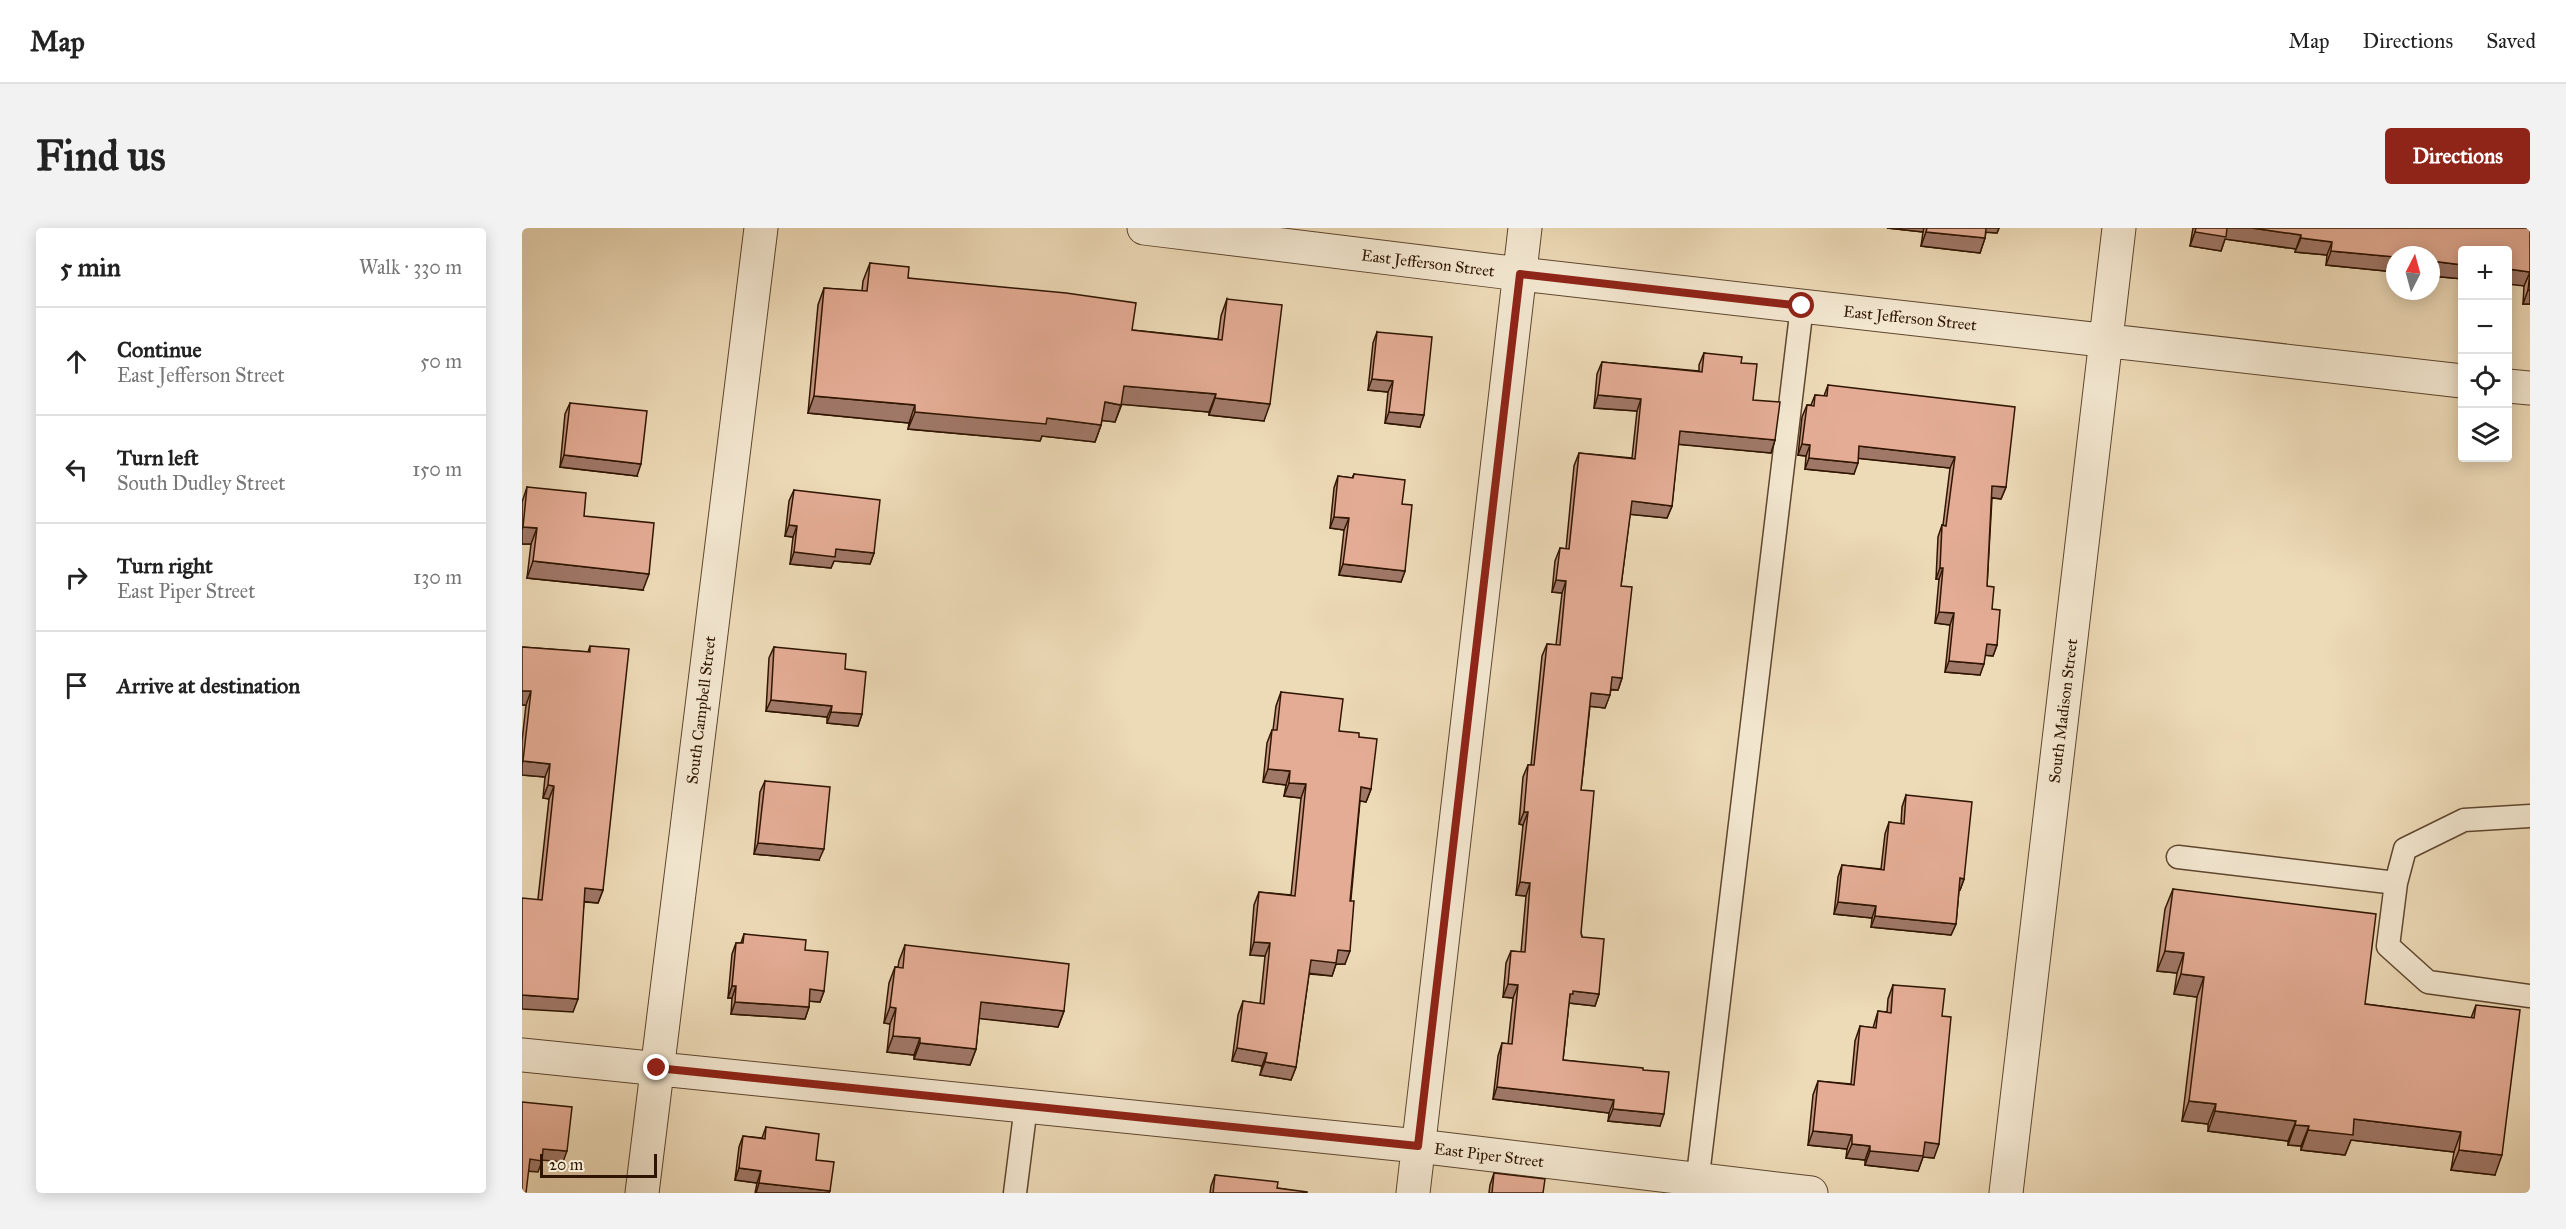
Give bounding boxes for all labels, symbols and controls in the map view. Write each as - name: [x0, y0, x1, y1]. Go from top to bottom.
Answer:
- text: Map: [30, 24, 85, 59]
- text: Map: [2289, 28, 2330, 54]
- text: Directions: [2363, 28, 2453, 54]
- text: Saved: [2486, 28, 2536, 54]
- button: Directions: [2385, 128, 2530, 184]
- text: Find us: [36, 130, 166, 182]
- street label: East Jefferson Street: [1360, 245, 1496, 282]
- north arrow: [2386, 246, 2440, 300]
- map controls: [2458, 246, 2512, 462]
- button: +: [2458, 246, 2512, 300]
- text: 5 min: [60, 251, 121, 283]
- text: Walk · 330 m: [359, 255, 462, 279]
- route start: [1788, 292, 1814, 318]
- button: −: [2458, 300, 2512, 354]
- street label: East Jefferson Street: [1842, 302, 1978, 335]
- text: Continue: [117, 336, 202, 363]
- icon: ahead: [60, 345, 93, 378]
- text: 50 m: [420, 349, 462, 373]
- button: locate: [2458, 354, 2512, 408]
- text: East Jefferson Street: [117, 363, 285, 387]
- button: layers: [2458, 408, 2512, 462]
- text: Turn left: [117, 444, 199, 471]
- icon: left: [60, 453, 93, 486]
- text: 150 m: [412, 457, 462, 481]
- text: South Dudley Street: [117, 471, 285, 495]
- text: Turn right: [117, 552, 213, 579]
- icon: right: [60, 561, 93, 594]
- text: 130 m: [413, 565, 462, 589]
- text: East Piper Street: [117, 579, 255, 603]
- street label: South Campbell Street: [682, 634, 720, 785]
- street label: South Madison Street: [2045, 637, 2081, 784]
- icon: arrive: [60, 669, 93, 702]
- text: Arrive at destination: [117, 672, 300, 699]
- route end: [643, 1054, 669, 1080]
- street label: East Piper Street: [1433, 1139, 1545, 1171]
- scale bar: [540, 1151, 657, 1178]
- text: 20 m: [549, 1155, 583, 1174]

